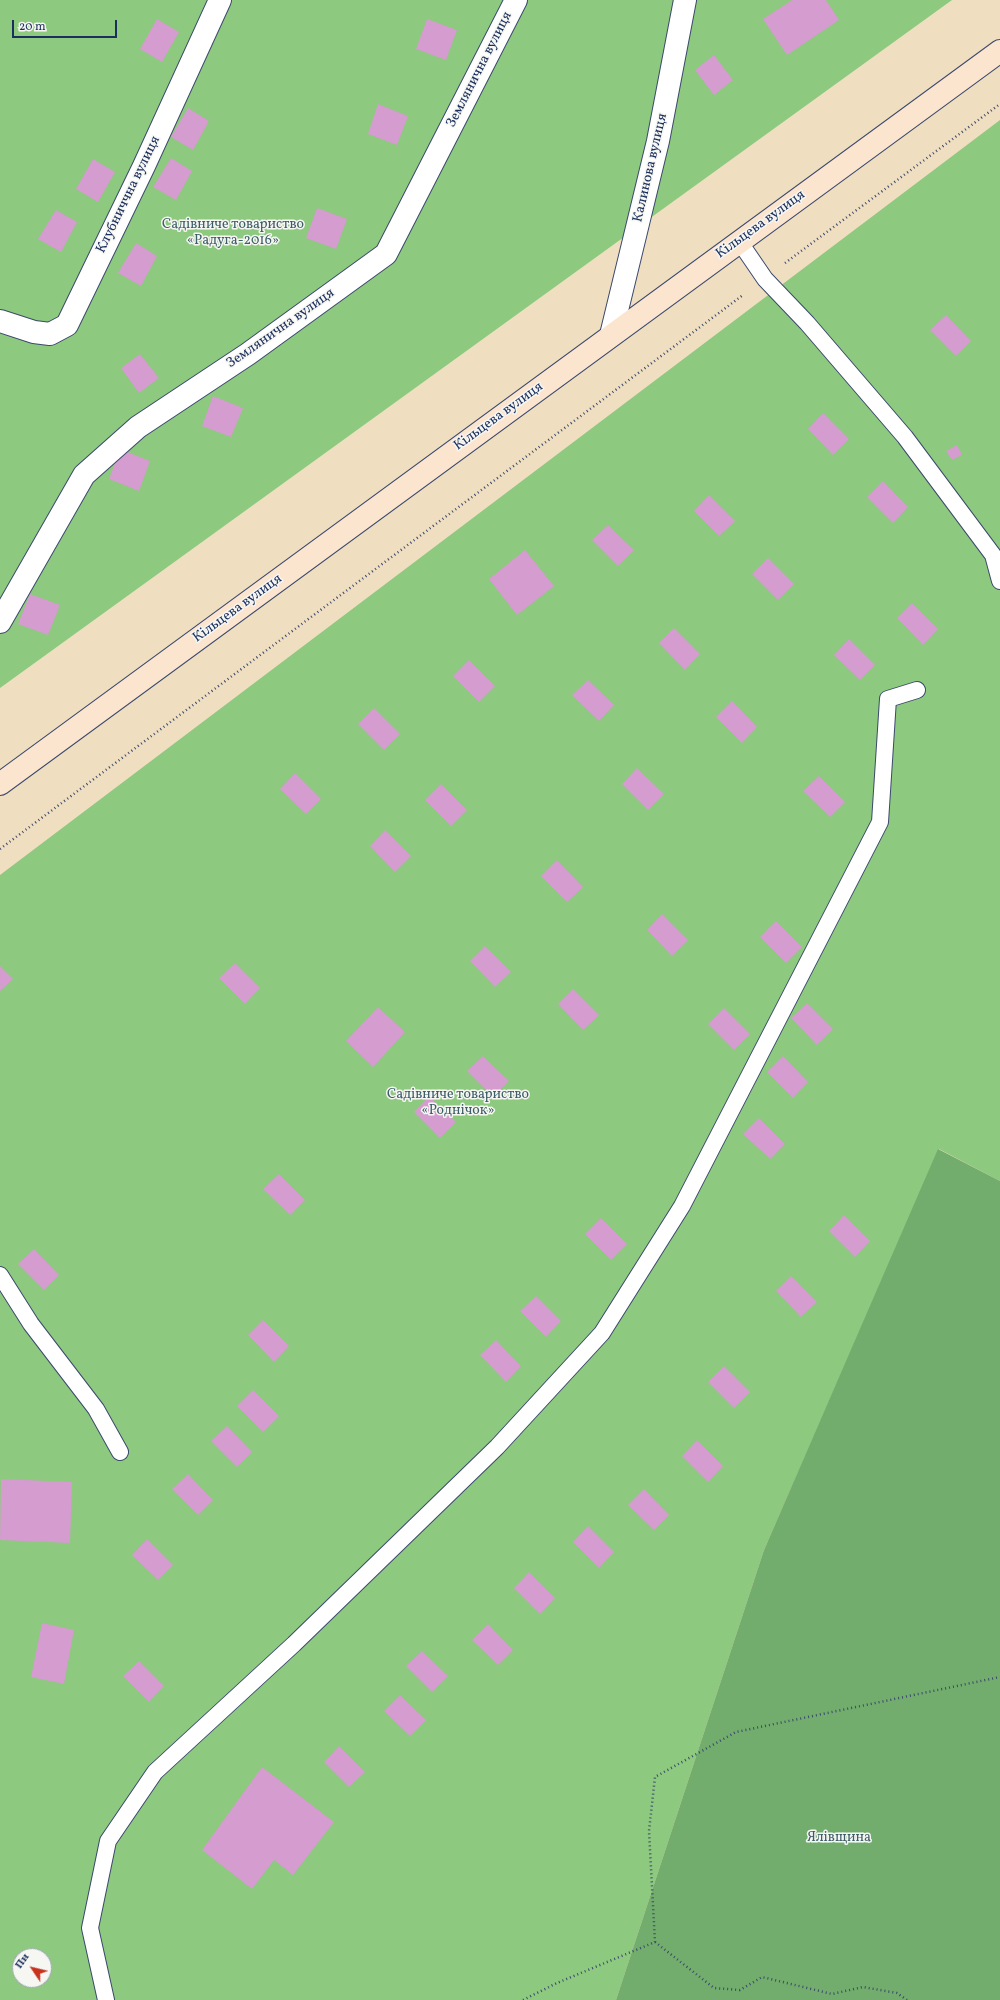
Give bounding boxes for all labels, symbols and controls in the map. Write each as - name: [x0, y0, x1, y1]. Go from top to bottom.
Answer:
- street label: Землянична вулиця: [443, 9, 517, 131]
- scale bar: [14, 12, 119, 38]
- text: 20 m: [19, 19, 46, 35]
- street label: Калинова вулиця: [630, 112, 672, 224]
- street label: Клубниччна вулиця: [93, 134, 165, 256]
- street label: Кільцева вулиця: [713, 187, 809, 263]
- park label: Садівниче товариство «Радуга-2016»: [162, 217, 304, 250]
- street label: Землянична вулиця: [224, 285, 338, 373]
- street label: Кільцева вулиця: [451, 379, 547, 455]
- street label: Кільцева вулиця: [190, 571, 286, 647]
- park label: Садівниче товариство «Роднічок»: [387, 1087, 529, 1120]
- park label: Ялівщина: [807, 1830, 871, 1846]
- north arrow: [12, 1948, 52, 1988]
- text: Пн: [12, 1951, 33, 1972]

